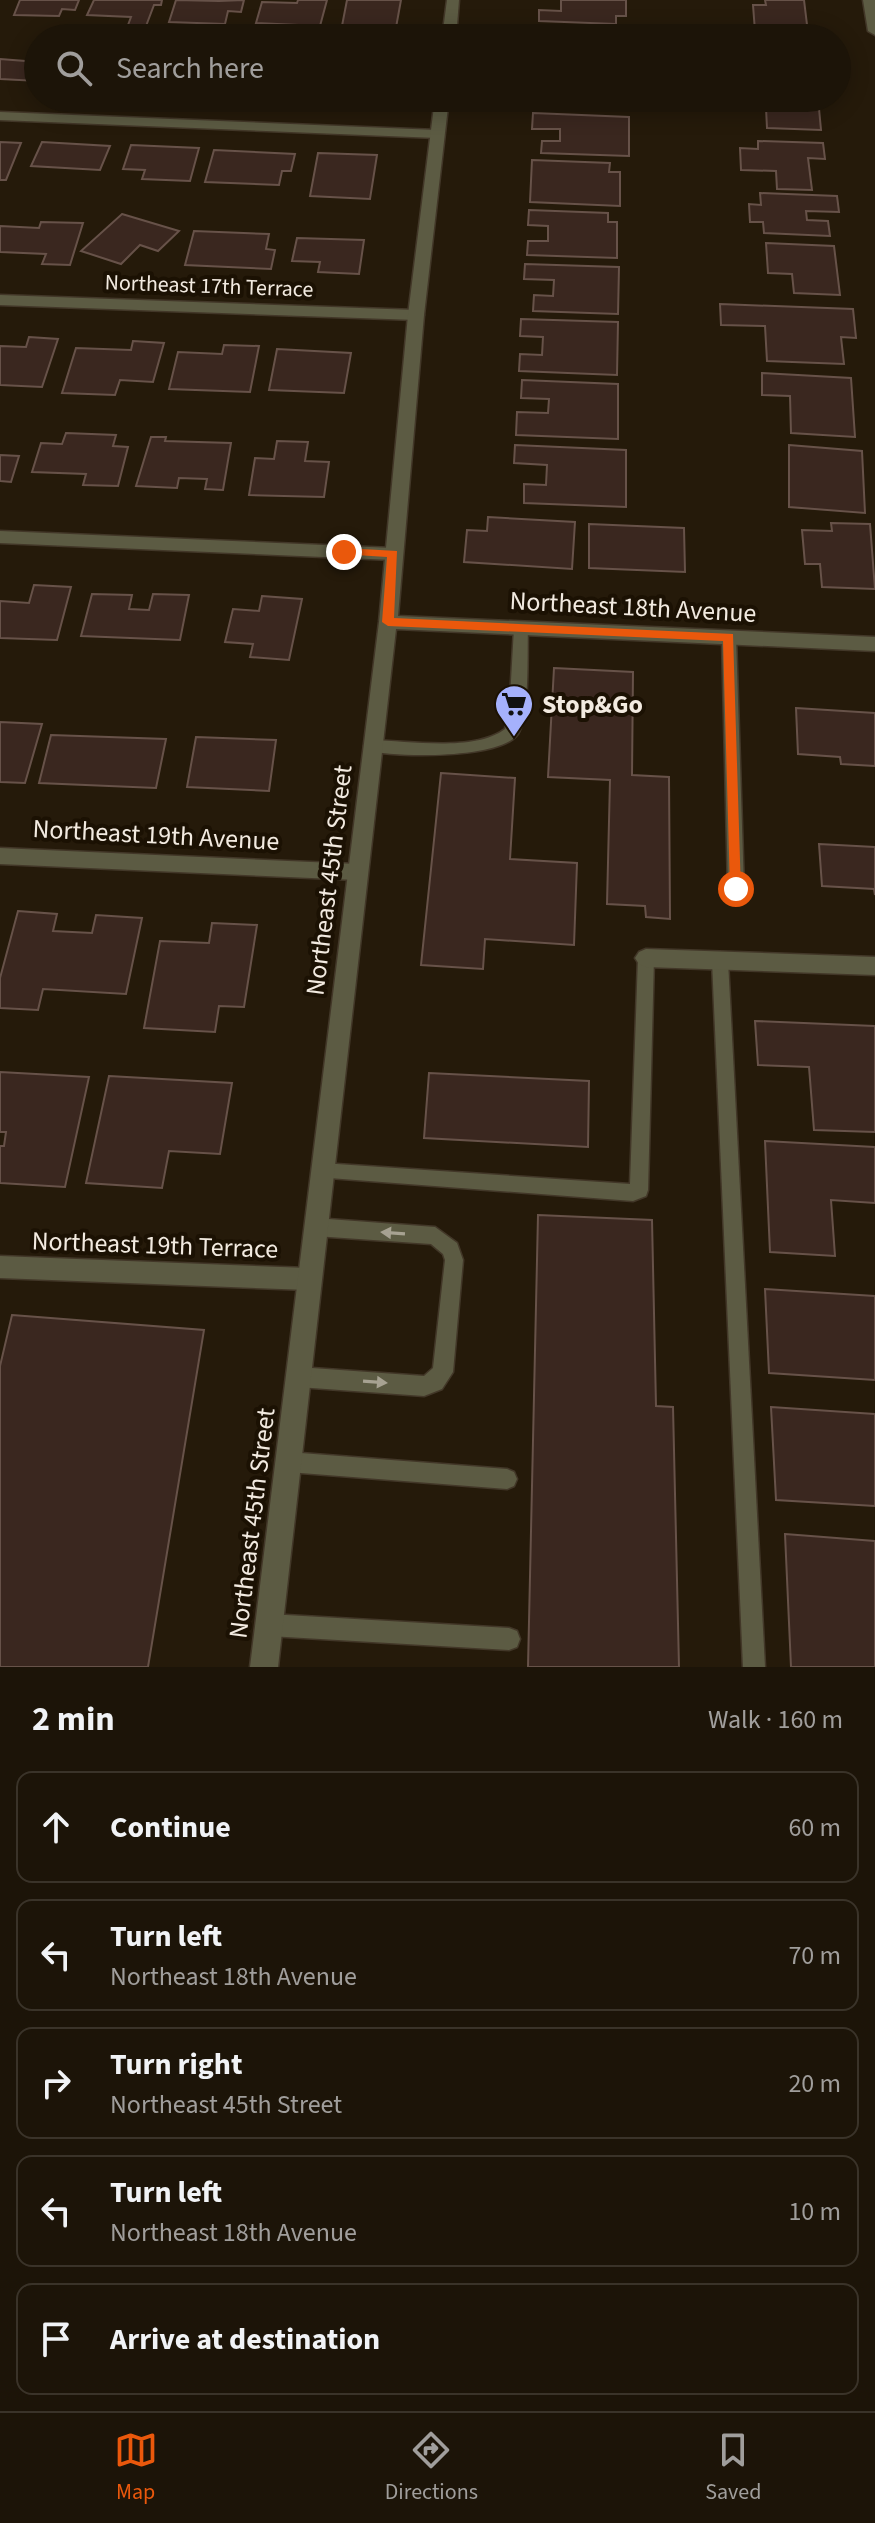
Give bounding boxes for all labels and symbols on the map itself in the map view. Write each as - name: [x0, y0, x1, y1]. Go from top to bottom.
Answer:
- street label: Northeast 17th Terrace: [104, 266, 314, 306]
- route end: [326, 534, 362, 570]
- street label: Northeast 18th Avenue: [509, 582, 757, 632]
- supermarket icon: Stop&Go: [493, 683, 535, 738]
- place label: Stop&Go: [542, 686, 643, 723]
- street label: Northeast 45th Street: [297, 762, 362, 997]
- street label: Northeast 19th Avenue: [32, 810, 280, 860]
- route start: [718, 871, 754, 907]
- street label: Northeast 19th Terrace: [31, 1222, 279, 1268]
- one-way arrow: [380, 1226, 405, 1239]
- one-way arrow: [363, 1376, 388, 1389]
- street label: Northeast 45th Street: [220, 1405, 285, 1640]

